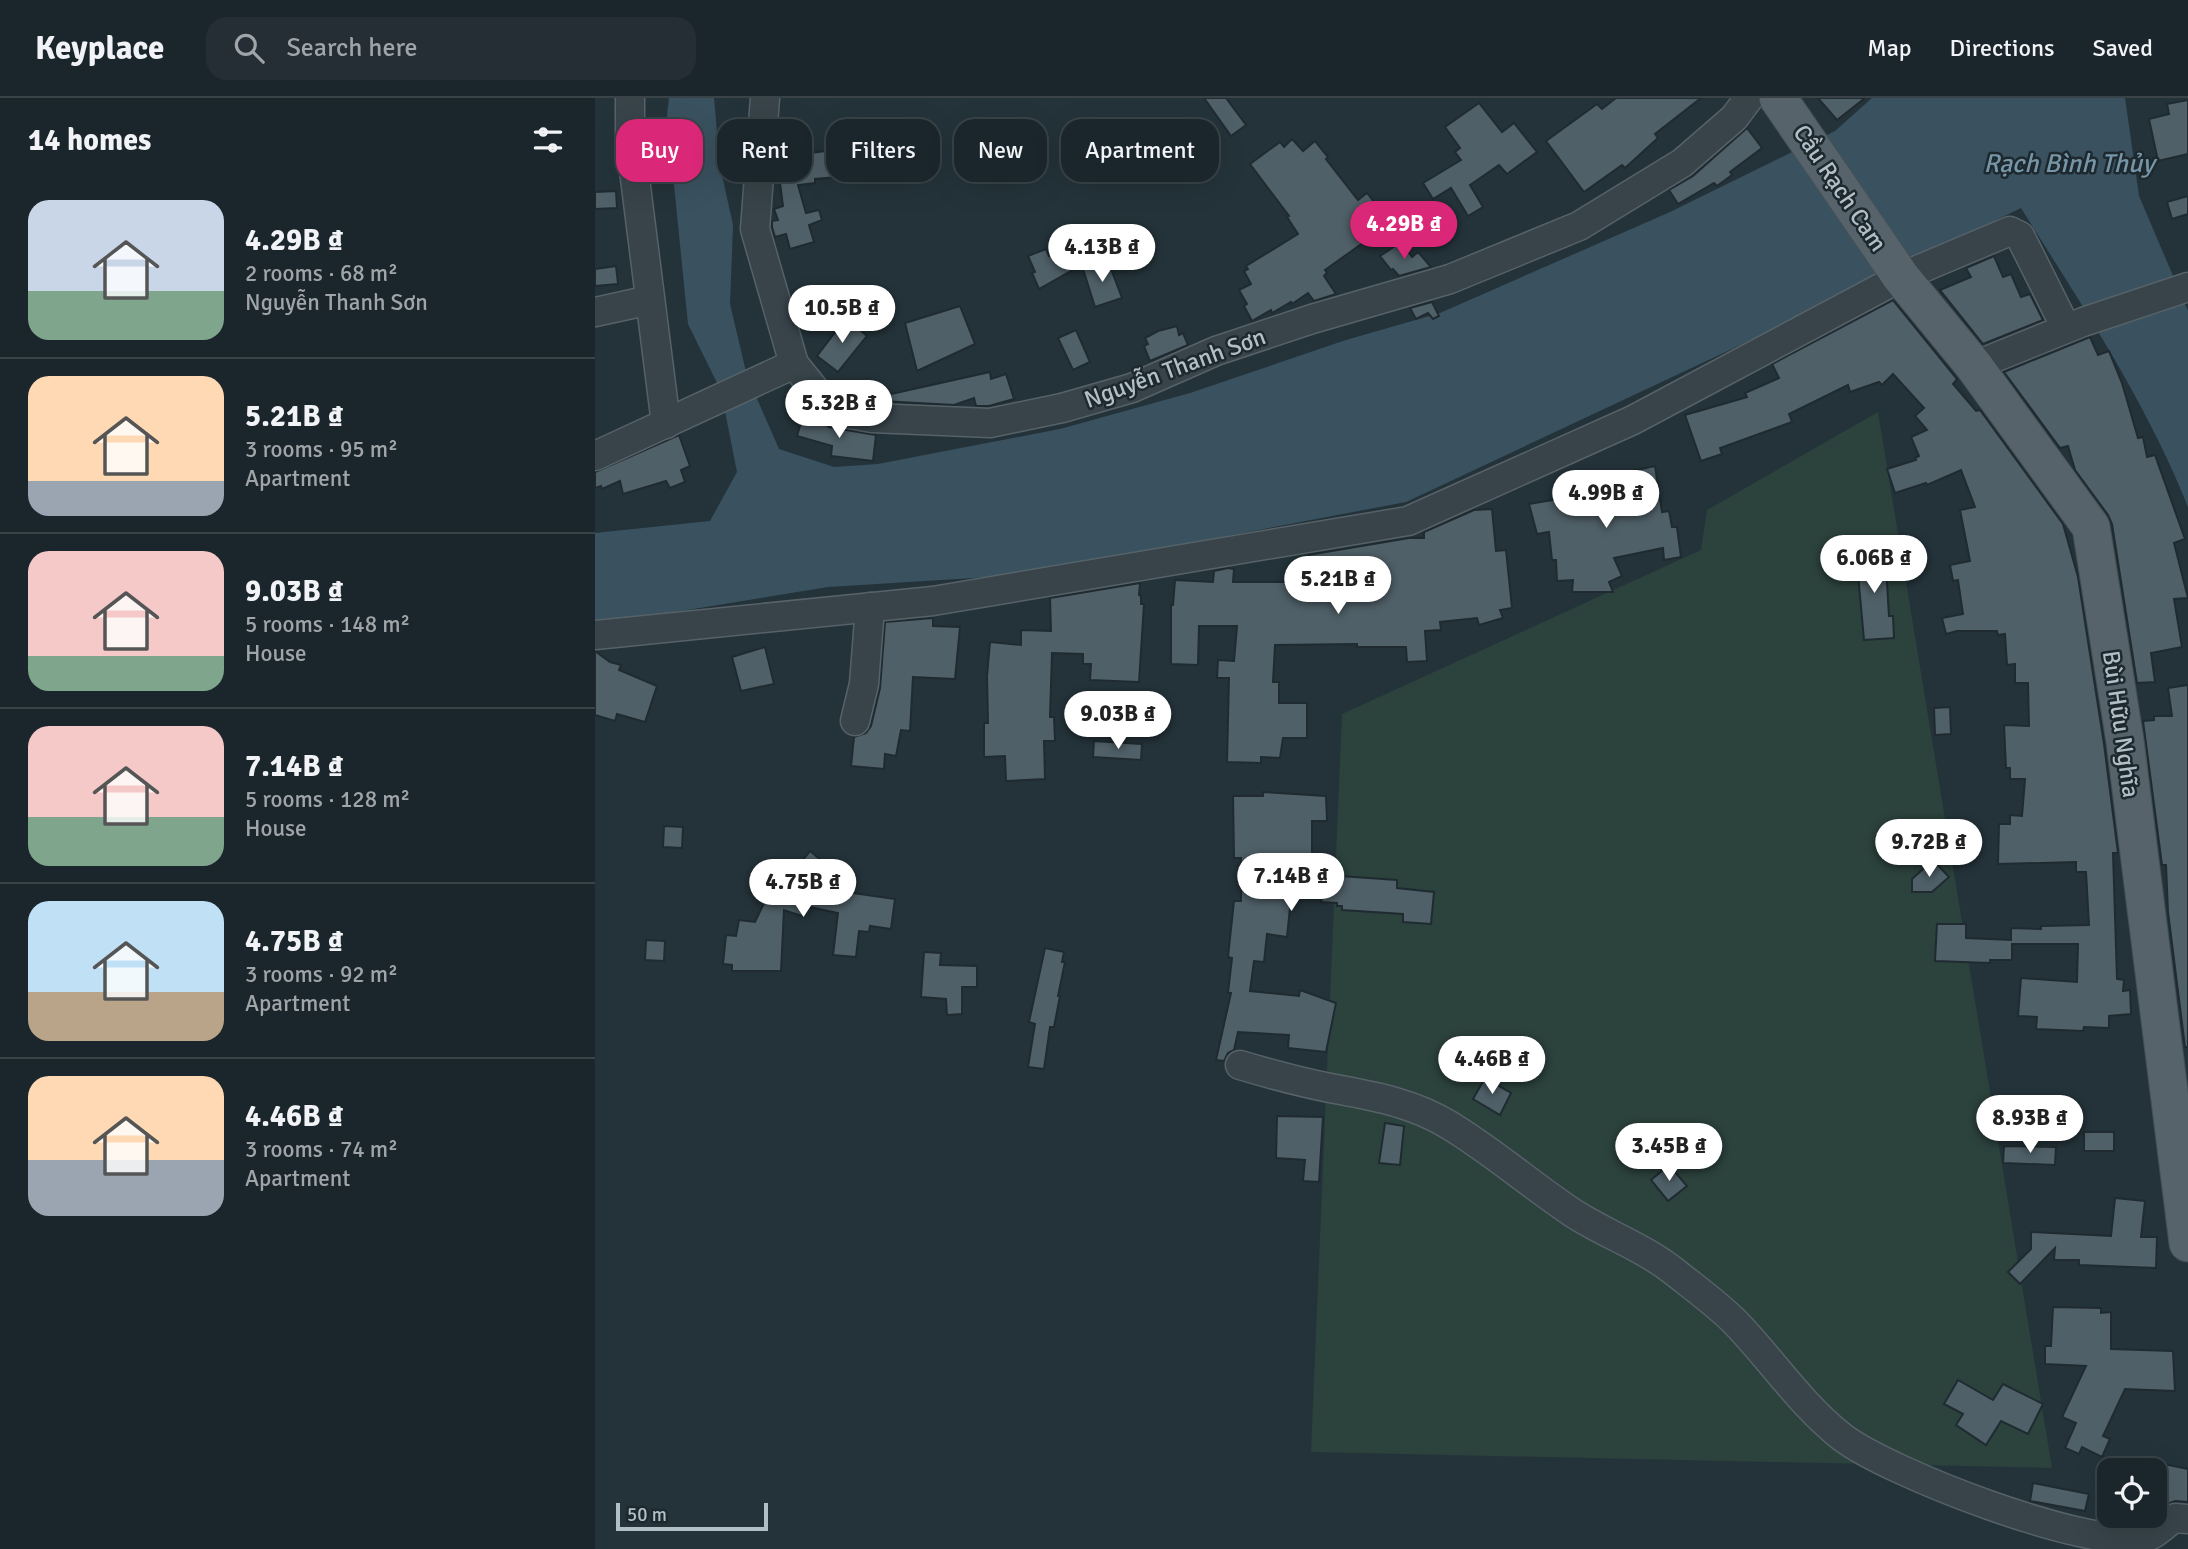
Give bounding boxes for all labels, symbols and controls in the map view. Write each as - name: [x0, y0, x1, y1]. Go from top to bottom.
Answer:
- search box: [206, 17, 696, 80]
- text: Keyplace: [35, 28, 164, 69]
- icon: search: [230, 29, 268, 67]
- text: Search here: [286, 32, 418, 64]
- text: Map: [1867, 33, 1912, 63]
- text: Directions: [1950, 33, 2055, 63]
- text: Saved: [2093, 33, 2153, 63]
- chip: Buy: [616, 119, 703, 182]
- chip: Rent: [717, 119, 812, 182]
- chip: Filters: [826, 119, 940, 182]
- chip: New: [954, 119, 1047, 182]
- chip: Apartment: [1061, 119, 1219, 182]
- street label: Cầu Rạch Cam: [1787, 119, 1893, 257]
- icon: filters: [529, 121, 567, 159]
- text: 14 homes: [28, 122, 151, 159]
- water label: Rạch Bình Thủy: [1984, 148, 2157, 180]
- pin: 4.29B ₫: [1339, 202, 1469, 261]
- text: 4.29B ₫: [1366, 209, 1442, 238]
- text: 4.29B ₫: [245, 222, 343, 259]
- pin: 4.13B ₫: [1037, 225, 1167, 284]
- icon: home: [84, 228, 168, 312]
- text: 4.13B ₫: [1064, 232, 1140, 261]
- text: 2 rooms · 68 m²: [245, 259, 398, 288]
- pin: 10.5B ₫: [777, 286, 907, 345]
- text: Nguyễn Thanh Sơn: [245, 288, 428, 317]
- text: 10.5B ₫: [804, 293, 880, 322]
- street label: Nguyễn Thanh Sơn: [1080, 321, 1270, 415]
- pin: 5.32B ₫: [774, 380, 904, 440]
- text: 5.32B ₫: [801, 388, 877, 417]
- text: 5.21B ₫: [245, 398, 343, 435]
- icon: home: [84, 404, 168, 488]
- text: 3 rooms · 95 m²: [245, 435, 398, 464]
- text: Apartment: [245, 464, 350, 493]
- pin: 4.99B ₫: [1541, 470, 1671, 530]
- text: 4.99B ₫: [1568, 478, 1644, 507]
- pin: 6.06B ₫: [1809, 536, 1939, 595]
- text: 6.06B ₫: [1836, 543, 1912, 572]
- pin: 5.21B ₫: [1273, 556, 1403, 616]
- text: 5.21B ₫: [1300, 564, 1376, 593]
- text: 9.03B ₫: [245, 573, 343, 610]
- icon: home: [84, 579, 168, 663]
- text: 5 rooms · 148 m²: [245, 610, 410, 639]
- text: House: [245, 639, 307, 668]
- street label: Bùi Hữu Nghĩa: [2096, 649, 2146, 799]
- pin: 9.03B ₫: [1053, 692, 1183, 751]
- text: 9.03B ₫: [1080, 699, 1156, 728]
- text: 7.14B ₫: [245, 748, 343, 785]
- icon: home: [84, 754, 168, 838]
- text: 5 rooms · 128 m²: [245, 785, 410, 814]
- text: House: [245, 814, 307, 843]
- pin: 9.72B ₫: [1864, 820, 1994, 879]
- text: 9.72B ₫: [1891, 827, 1967, 856]
- pin: 7.14B ₫: [1226, 854, 1356, 913]
- pin: 4.75B ₫: [738, 860, 868, 919]
- text: 7.14B ₫: [1253, 861, 1329, 890]
- text: 4.75B ₫: [765, 867, 841, 896]
- text: 4.75B ₫: [245, 923, 343, 960]
- icon: home: [84, 929, 168, 1013]
- text: 3 rooms · 92 m²: [245, 960, 398, 989]
- text: Apartment: [245, 989, 350, 1018]
- pin: 4.46B ₫: [1427, 1037, 1557, 1096]
- text: 4.46B ₫: [1454, 1044, 1530, 1073]
- pin: 8.93B ₫: [1965, 1096, 2095, 1155]
- text: 4.46B ₫: [245, 1098, 343, 1135]
- text: 8.93B ₫: [1992, 1103, 2068, 1132]
- icon: home: [84, 1104, 168, 1188]
- pin: 3.45B ₫: [1604, 1124, 1734, 1183]
- text: 3.45B ₫: [1631, 1131, 1707, 1160]
- text: 3 rooms · 74 m²: [245, 1135, 398, 1164]
- text: Apartment: [245, 1164, 350, 1193]
- map controls: [2097, 1458, 2167, 1528]
- button: locate: [2097, 1458, 2167, 1528]
- scale bar: [616, 1500, 768, 1532]
- text: 50 m: [627, 1503, 667, 1527]

